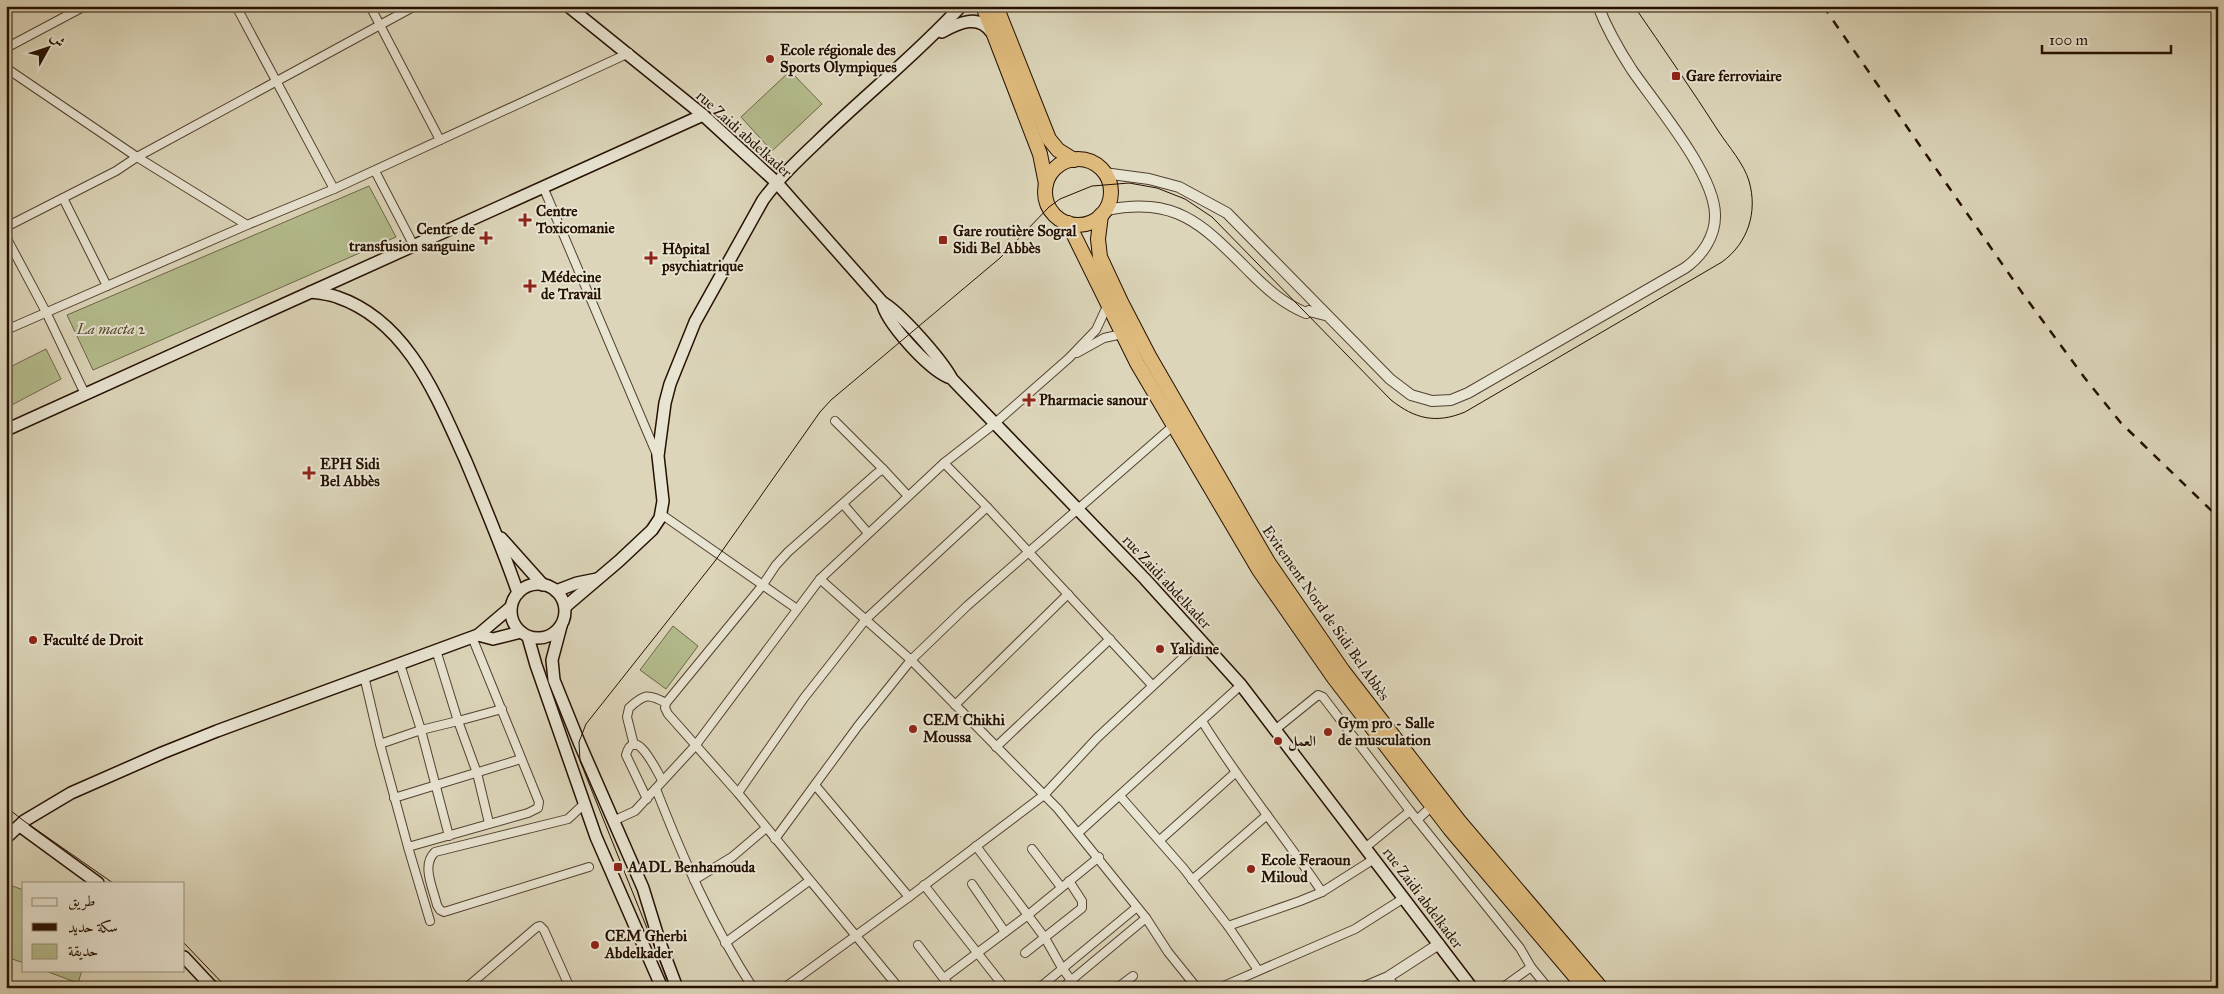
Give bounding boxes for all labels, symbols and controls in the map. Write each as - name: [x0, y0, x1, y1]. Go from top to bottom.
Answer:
- north arrow: [22, 22, 72, 72]
- scale bar: [2042, 22, 2170, 54]
- text: ش: [47, 29, 69, 51]
- text: 100 m: [2049, 31, 2089, 49]
- place label: Ecole régionale des Sports Olympiques: [780, 41, 897, 77]
- marker: Ecole régionale des Sports Olympiques: [764, 53, 776, 65]
- place label: Gare ferroviaire: [1686, 67, 1783, 85]
- marker: Gare ferroviaire: [1670, 70, 1682, 82]
- street label: rue Zaidi abdelkader: [693, 86, 796, 182]
- place label: Centre Toxicomanie: [535, 202, 615, 237]
- marker: Centre Toxicomanie: [518, 213, 532, 227]
- place label: Centre de transfusion sanguine: [348, 220, 476, 256]
- place label: Gare routière Sogral Sidi Bel Abbès: [953, 222, 1077, 257]
- marker: Centre de transfusion sanguine: [479, 231, 493, 245]
- marker: Gare routière Sogral Sidi Bel Abbès: [937, 234, 949, 246]
- place label: Hôpital psychiatrique: [661, 240, 744, 276]
- marker: Hôpital psychiatrique: [644, 251, 658, 265]
- place label: Médecine de Travail: [541, 268, 602, 303]
- marker: Médecine de Travail: [523, 279, 537, 293]
- park label: La macta 2: [76, 320, 146, 338]
- place label: Pharmacie sanour: [1039, 391, 1148, 409]
- marker: Pharmacie sanour: [1023, 394, 1035, 406]
- place label: EPH Sidi Bel Abbès: [320, 455, 381, 490]
- marker: EPH Sidi Bel Abbès: [302, 466, 316, 480]
- street label: Evitement Nord de Sidi Bel Abbès: [1259, 522, 1393, 704]
- street label: rue Zaidi abdelkader: [1119, 531, 1215, 633]
- place label: Faculté de Droit: [43, 631, 144, 649]
- marker: Faculté de Droit: [27, 634, 39, 646]
- place label: Yalidine: [1169, 640, 1220, 658]
- marker: Yalidine: [1154, 643, 1166, 655]
- place label: CEM Chikhi Moussa: [923, 711, 1006, 746]
- place label: Gym pro - Salle de musculation: [1338, 714, 1435, 749]
- marker: CEM Chikhi Moussa: [907, 723, 919, 735]
- marker: Gym pro - Salle de musculation: [1322, 726, 1334, 738]
- place label: العمل: [1288, 732, 1316, 752]
- marker: العمل: [1272, 735, 1284, 747]
- street label: rue Zaidi abdelkader: [1379, 844, 1467, 952]
- place label: Ecole Feraoun Miloud: [1261, 851, 1352, 886]
- place label: AADL Benhamouda: [627, 858, 756, 876]
- marker: AADL Benhamouda: [612, 861, 624, 873]
- marker: Ecole Feraoun Miloud: [1245, 863, 1257, 875]
- legend: [22, 882, 185, 972]
- text: طريق: [68, 892, 95, 911]
- text: سكة حديد: [68, 918, 118, 936]
- place label: CEM Gherbi Abdelkader: [604, 927, 688, 962]
- marker: CEM Gherbi Abdelkader: [589, 939, 601, 951]
- text: حديقة: [68, 942, 98, 960]

